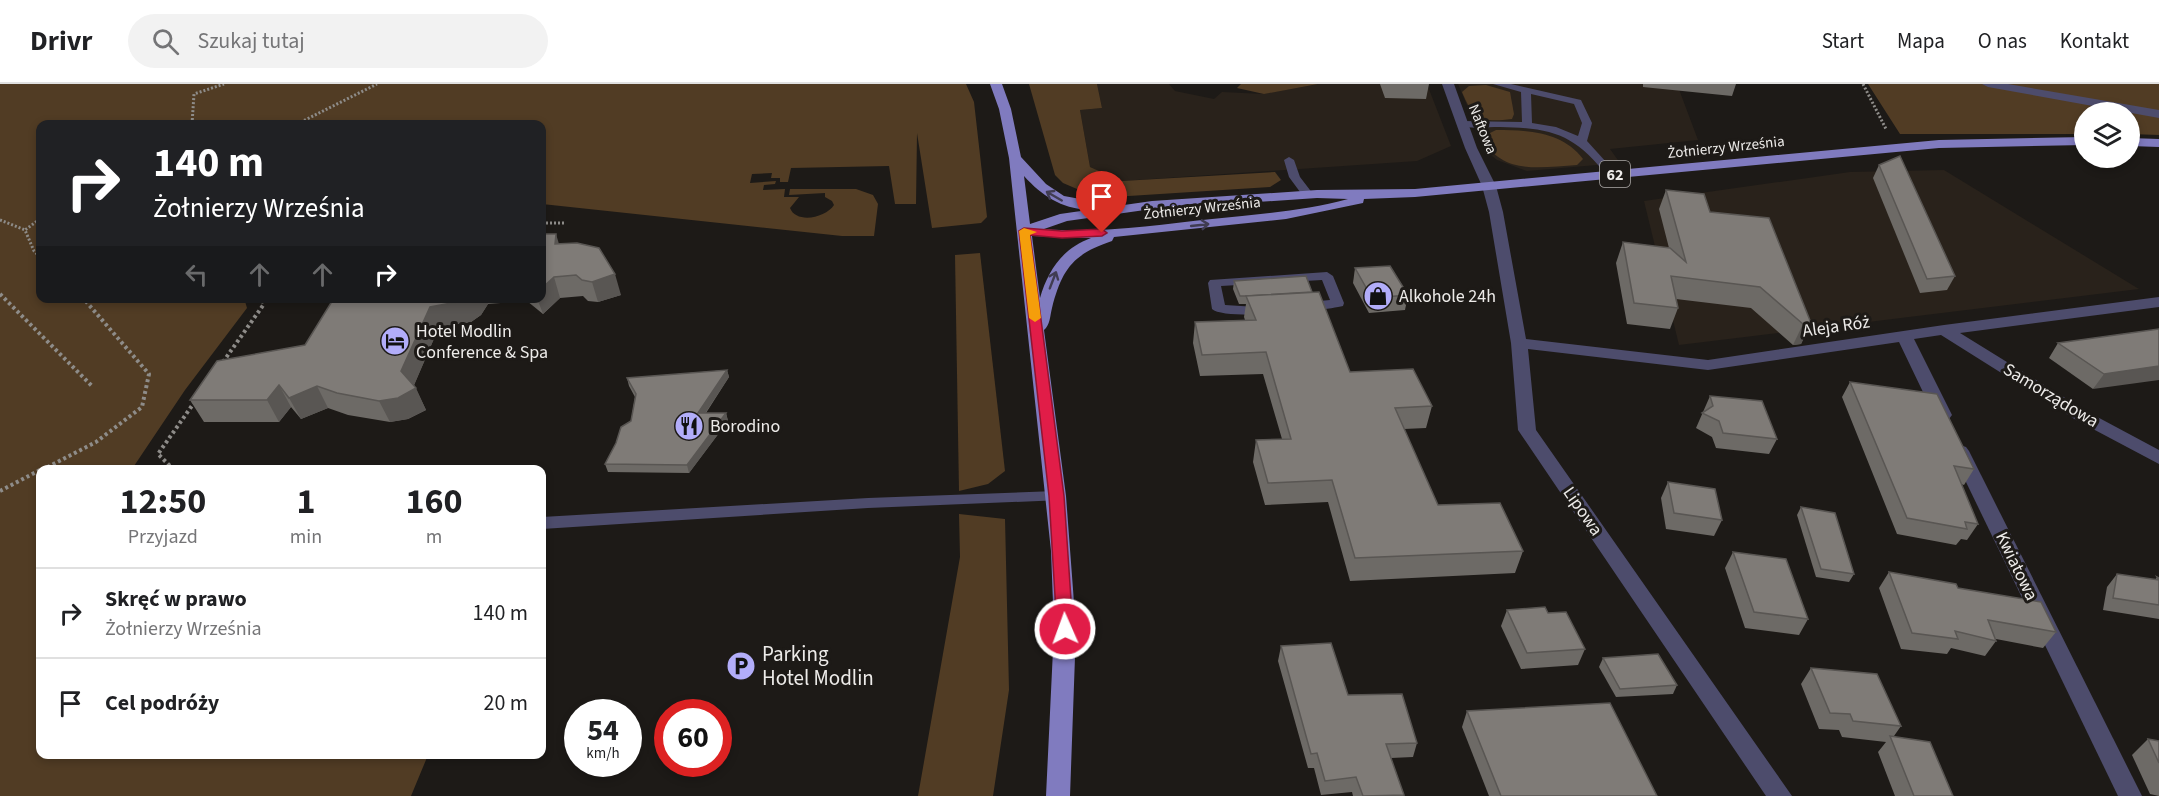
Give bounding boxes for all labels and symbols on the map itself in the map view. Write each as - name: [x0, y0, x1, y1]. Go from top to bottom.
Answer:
- street label: Naftowa: [1463, 101, 1502, 157]
- street label: Żołnierzy Września: [1667, 131, 1786, 164]
- road number: 62: [1600, 161, 1630, 187]
- pin: [1076, 171, 1127, 233]
- one-way arrow: [1046, 190, 1063, 202]
- street label: Żołnierzy Września: [1143, 192, 1262, 225]
- one-way arrow: [1190, 219, 1210, 230]
- one-way arrow: [1049, 271, 1060, 290]
- shop icon: Alkohole 24h: [1362, 280, 1394, 312]
- place label: Alkohole 24h: [1399, 284, 1496, 309]
- street label: Aleja Róż: [1801, 309, 1872, 344]
- place label: Hotel Modlin Conference & Spa: [416, 319, 548, 365]
- hotel icon: Hotel Modlin Conference & Spa: [379, 325, 411, 357]
- street label: Samorządowa: [1998, 357, 2103, 434]
- restaurant icon: Borodino: [673, 410, 705, 442]
- place label: Borodino: [710, 414, 780, 439]
- street label: Lipowa: [1557, 482, 1609, 541]
- street label: Kwiatowa: [1989, 528, 2044, 605]
- position arrow: [1033, 597, 1097, 661]
- place label: Parking Hotel Modlin: [762, 639, 874, 693]
- parking icon: Parking Hotel Modlin: [725, 650, 757, 682]
- speed limit sign: 60: [654, 699, 732, 777]

